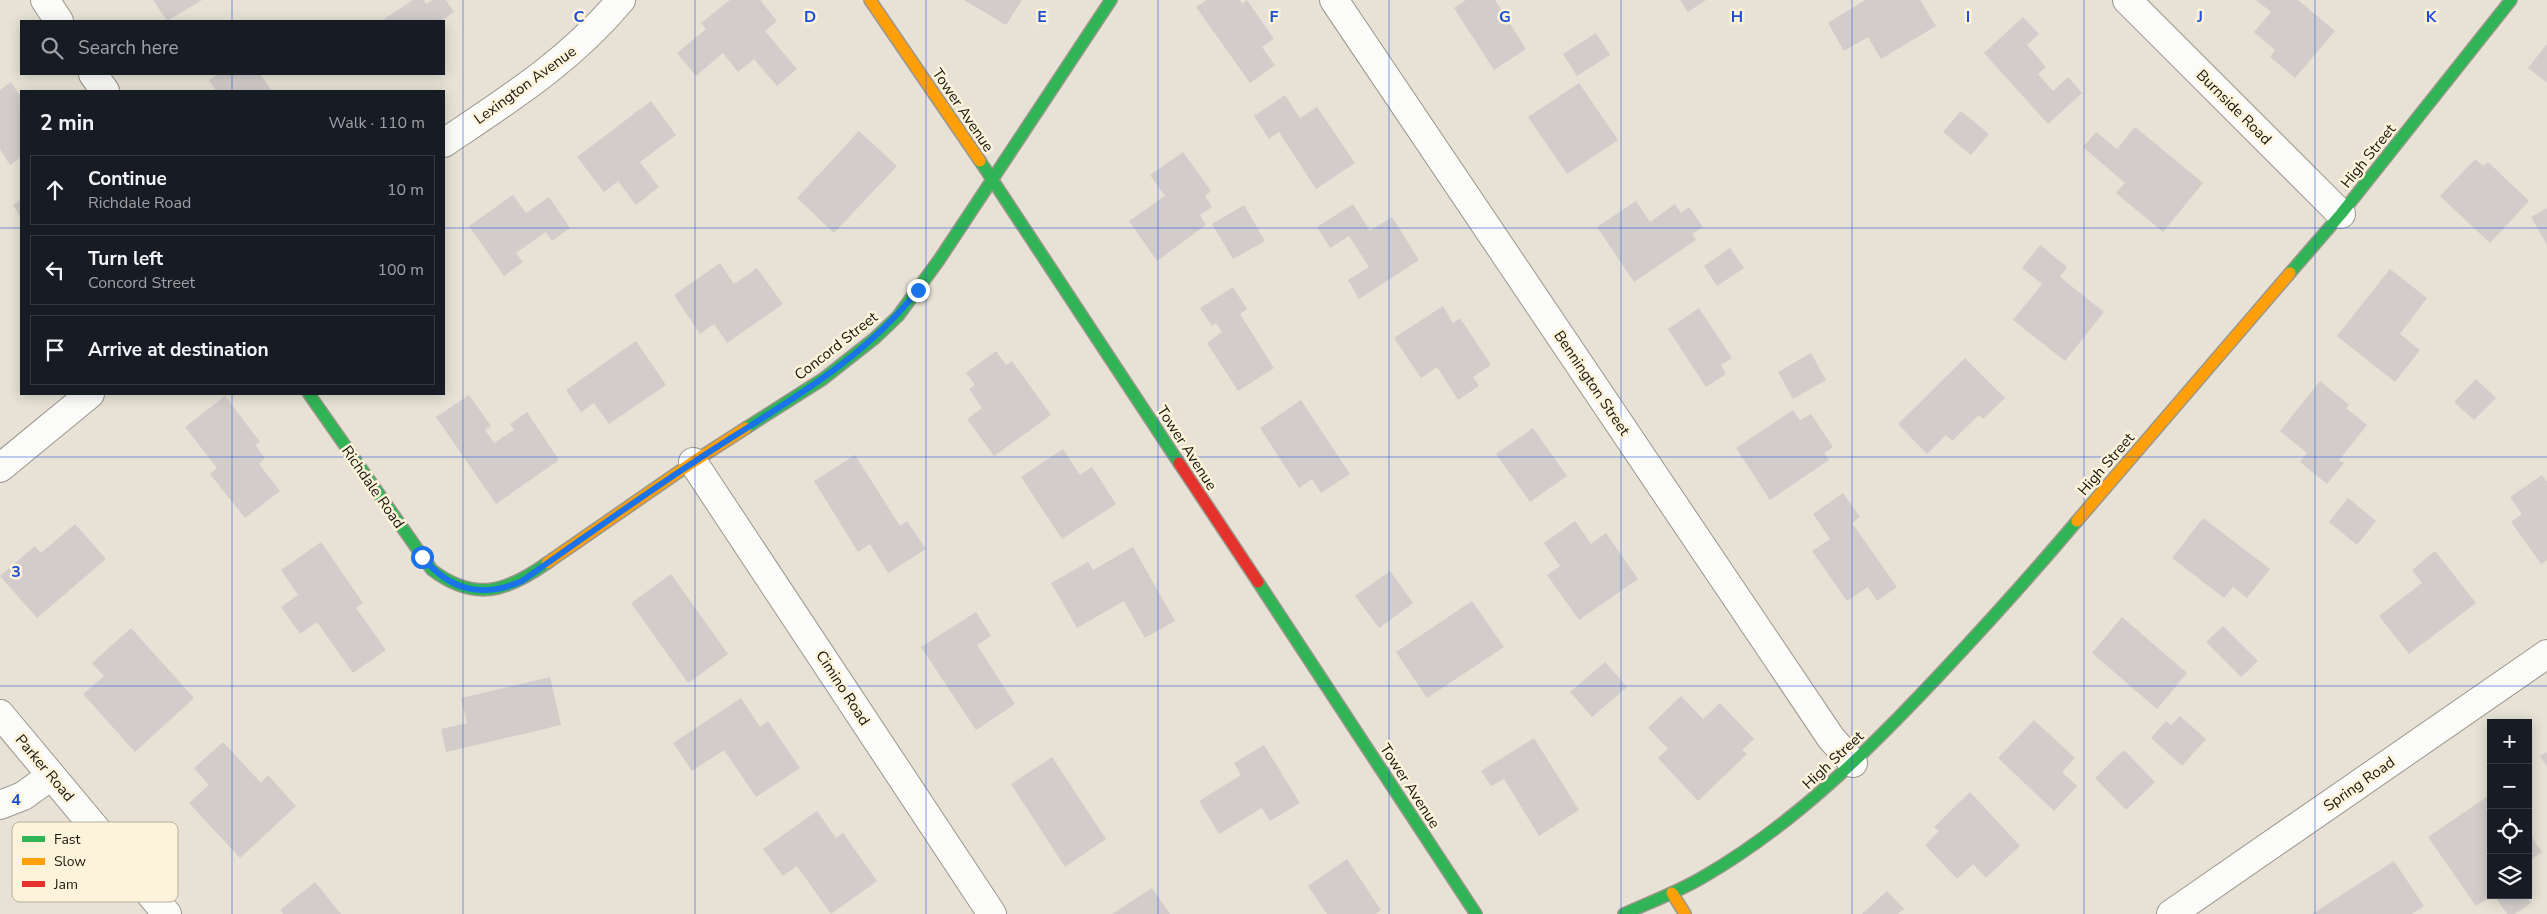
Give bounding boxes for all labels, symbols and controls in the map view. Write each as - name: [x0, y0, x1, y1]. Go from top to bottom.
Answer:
- text: C: [574, 6, 585, 28]
- text: D: [804, 6, 816, 28]
- text: E: [1037, 6, 1047, 28]
- text: F: [1270, 6, 1279, 28]
- text: G: [1499, 6, 1511, 28]
- text: H: [1731, 6, 1743, 28]
- text: I: [1966, 6, 1970, 28]
- text: J: [2196, 6, 2203, 28]
- text: K: [2426, 6, 2438, 28]
- search box: [20, 20, 445, 75]
- icon: search: [38, 34, 66, 62]
- text: Search here: [78, 35, 179, 61]
- street label: Lexington Avenue: [470, 41, 580, 129]
- street label: Tower Avenue: [928, 64, 998, 156]
- street label: Burnside Road: [2192, 65, 2276, 149]
- text: 2 min: [40, 109, 94, 137]
- text: Walk · 110 m: [329, 112, 425, 134]
- street label: High Street: [2336, 119, 2400, 192]
- text: Continue: [88, 166, 167, 192]
- icon: ahead: [41, 176, 69, 204]
- text: 10 m: [387, 179, 424, 201]
- text: Richdale Road: [88, 192, 191, 214]
- text: Turn left: [88, 246, 163, 272]
- icon: left: [41, 256, 69, 284]
- text: 100 m: [377, 259, 424, 281]
- text: Concord Street: [88, 272, 195, 294]
- route end: [907, 279, 930, 302]
- street label: Concord Street: [790, 307, 882, 385]
- street label: Bennington Street: [1549, 327, 1635, 440]
- icon: arrive: [41, 336, 69, 364]
- text: Arrive at destination: [88, 337, 269, 363]
- street label: Tower Avenue: [1152, 402, 1222, 494]
- street label: High Street: [2073, 428, 2139, 500]
- street label: Richdale Road: [337, 442, 409, 532]
- route start: [411, 546, 434, 569]
- text: 3: [11, 561, 21, 583]
- street label: Cimino Road: [811, 647, 875, 729]
- map controls: [2487, 719, 2532, 899]
- button: +: [2487, 719, 2532, 764]
- street label: High Street: [1798, 726, 1869, 794]
- street label: Parker Road: [11, 730, 79, 806]
- street label: Tower Avenue: [1375, 740, 1445, 832]
- street label: Spring Road: [2319, 752, 2399, 816]
- button: −: [2487, 764, 2532, 809]
- text: 4: [11, 789, 21, 811]
- button: locate: [2487, 809, 2532, 854]
- legend: [12, 822, 178, 902]
- text: Fast: [54, 830, 80, 849]
- text: Slow: [54, 852, 86, 871]
- button: layers: [2487, 854, 2532, 899]
- text: Jam: [53, 875, 78, 894]

